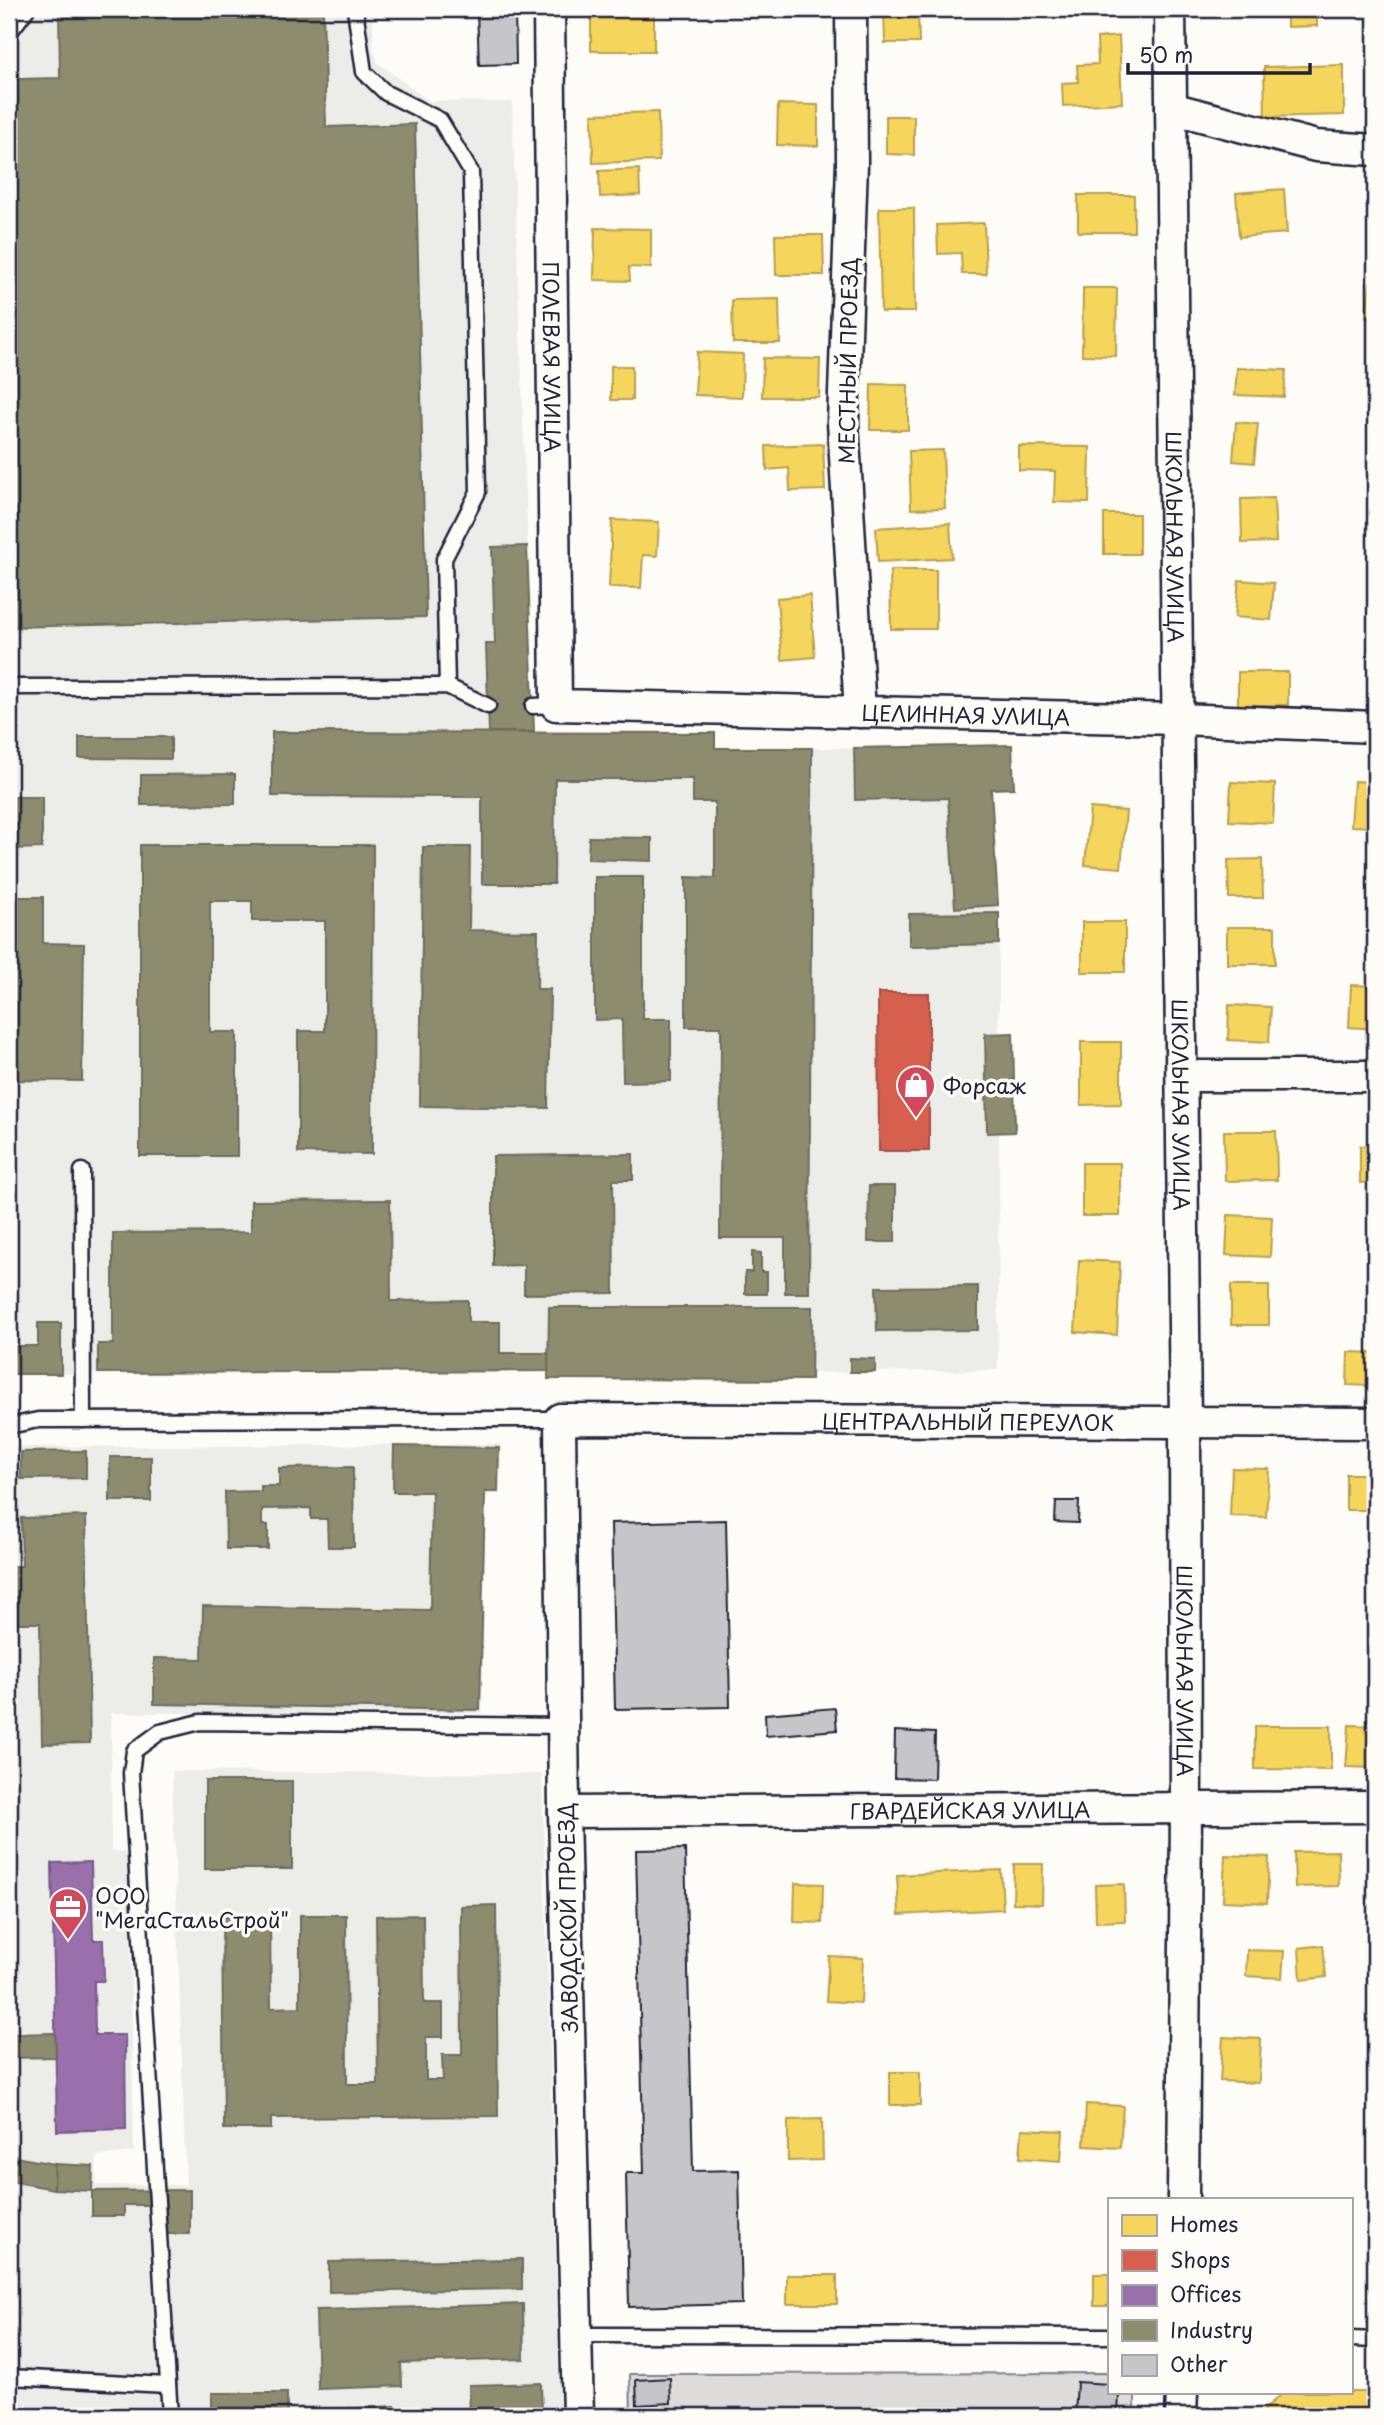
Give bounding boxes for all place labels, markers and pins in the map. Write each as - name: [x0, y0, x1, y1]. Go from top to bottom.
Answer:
- shop icon: Форсаж: [895, 1064, 937, 1119]
- place label: Форсаж: [943, 1069, 1026, 1101]
- place label: ООО "МегаСтальСтрой": [95, 1879, 289, 1935]
- office icon: ООО "МегаСтальСтрой": [47, 1886, 89, 1941]

